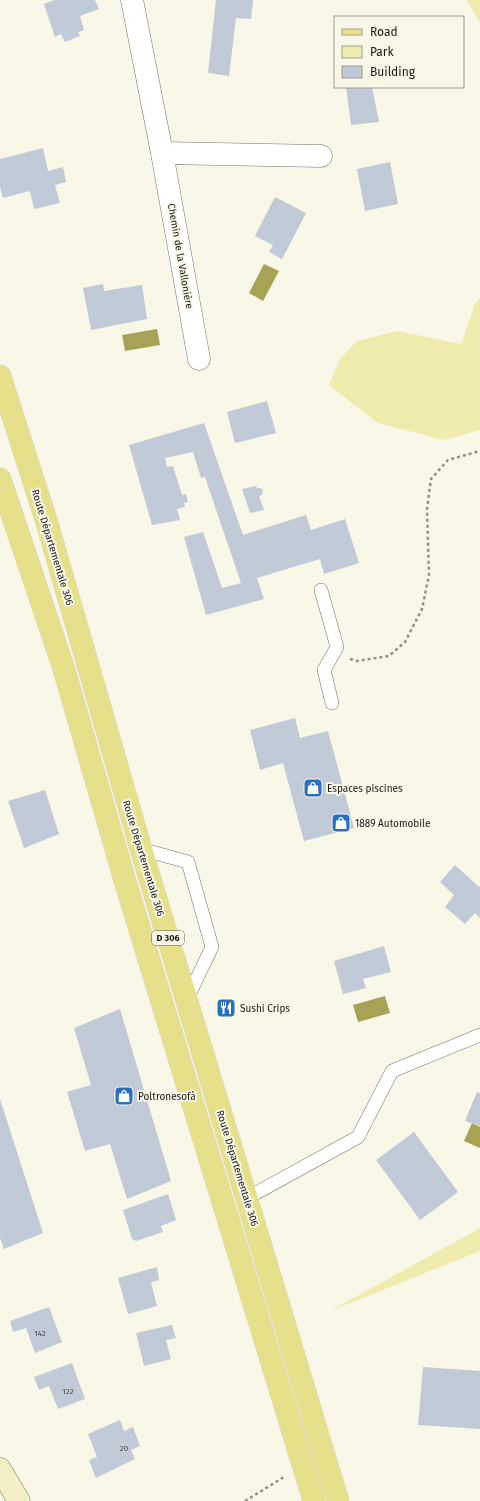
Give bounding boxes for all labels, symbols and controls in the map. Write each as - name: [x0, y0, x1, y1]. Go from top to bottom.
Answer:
- legend: [334, 16, 464, 88]
- text: Road: [370, 25, 398, 39]
- text: Park: [370, 45, 394, 59]
- text: Building: [370, 65, 416, 79]
- street label: Chemin de la Vallonière: [165, 202, 195, 310]
- street label: Route Départementale 306: [29, 488, 75, 607]
- shop icon: Espaces piscines: [302, 777, 324, 799]
- place label: Espaces piscines: [327, 783, 403, 795]
- street label: Route Départementale 306: [120, 799, 166, 918]
- shop icon: 1889 Automobile: [330, 812, 352, 834]
- place label: 1889 Automobile: [355, 818, 430, 830]
- road number: D 306: [152, 931, 184, 945]
- restaurant icon: Sushi Crips: [215, 997, 237, 1019]
- place label: Sushi Crips: [240, 1003, 290, 1015]
- shop icon: Poltronesofà: [113, 1085, 135, 1107]
- place label: Poltronesofà: [138, 1091, 196, 1103]
- street label: Route Départementale 306: [214, 1109, 260, 1228]
- house number: 142: [34, 1329, 46, 1338]
- house number: 122: [62, 1387, 74, 1396]
- house number: 20: [120, 1444, 129, 1453]

